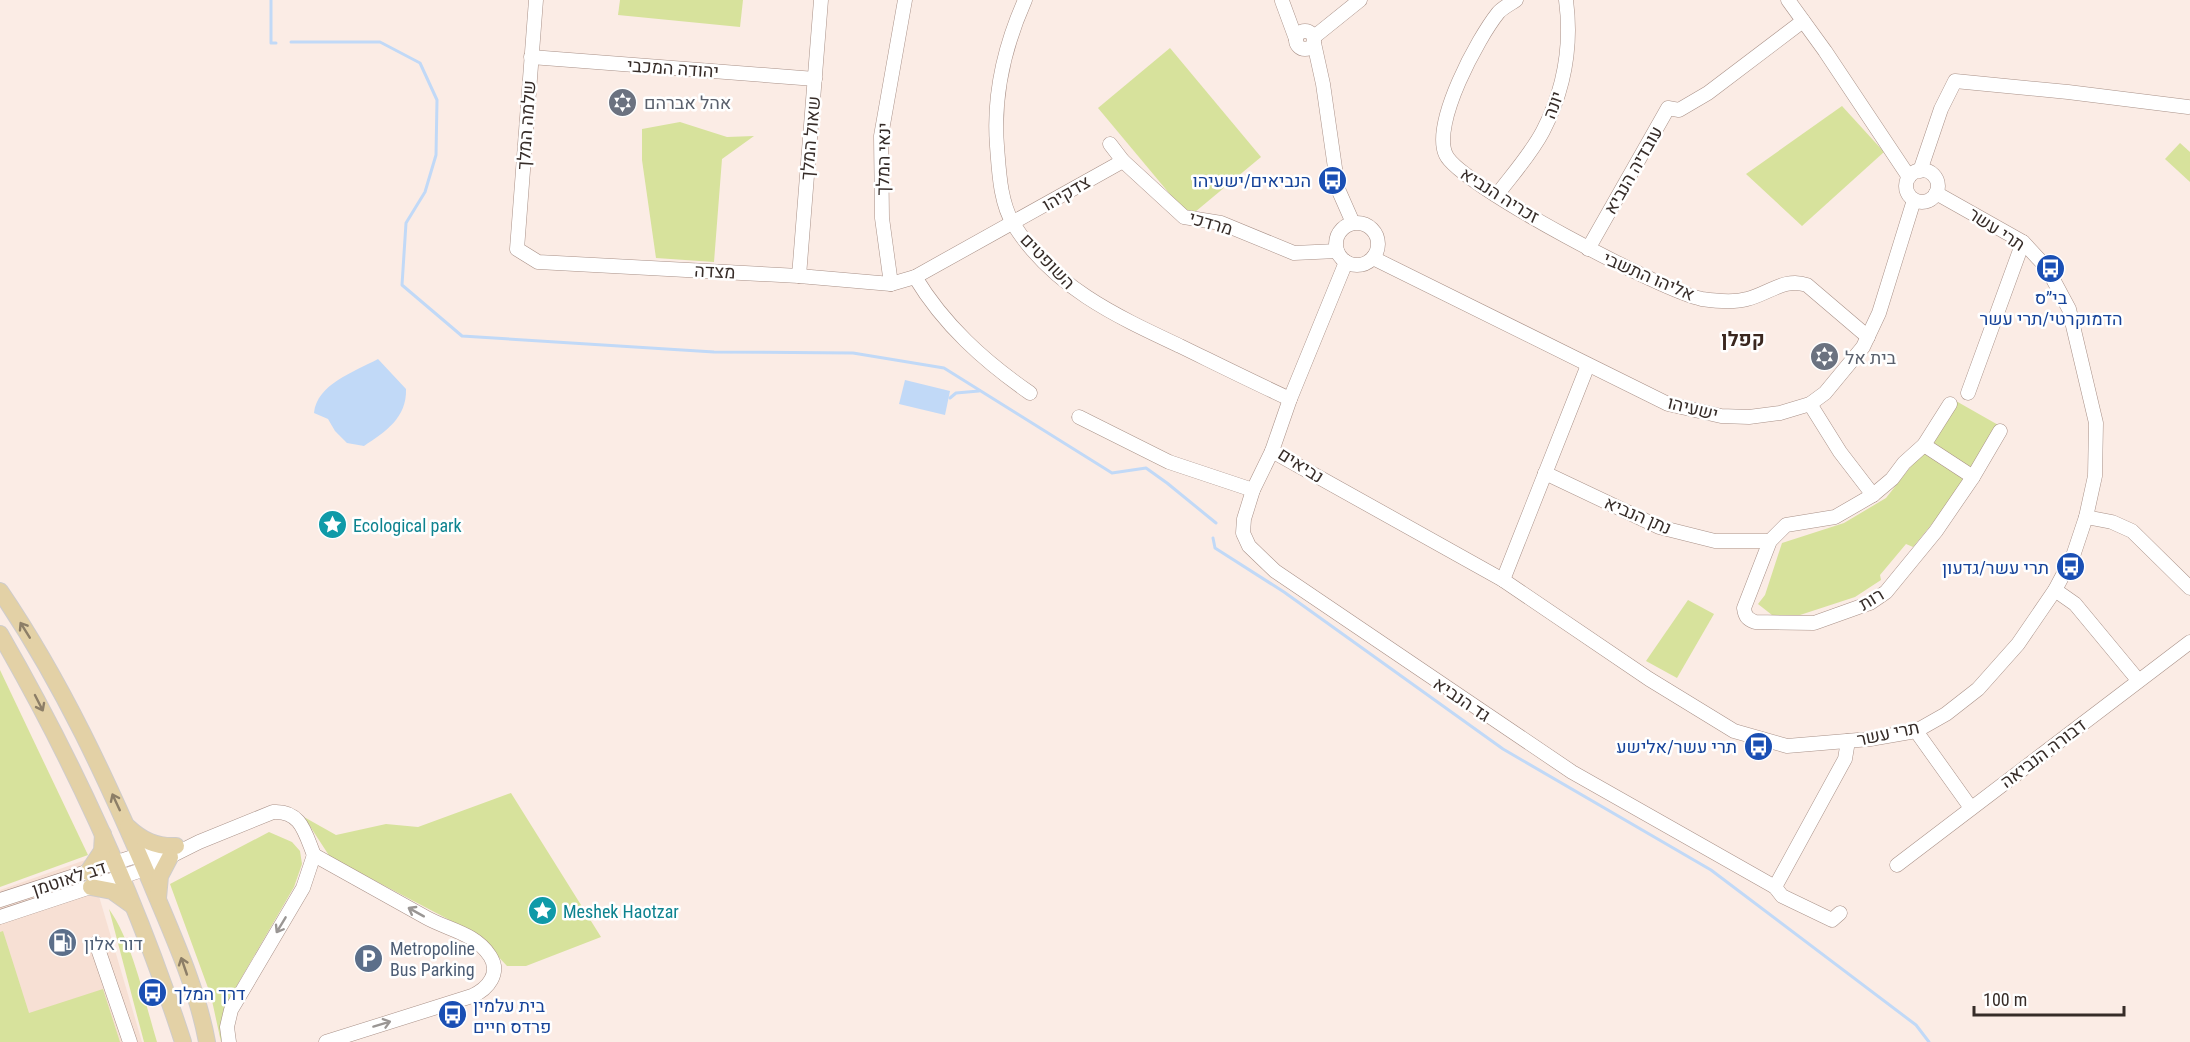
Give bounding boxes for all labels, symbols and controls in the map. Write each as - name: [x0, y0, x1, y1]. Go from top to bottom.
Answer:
- street label: יהודה המכבי: [626, 54, 720, 82]
- street label: שלמה המלך: [512, 79, 540, 171]
- synagogue icon: אהל אברהם: [607, 86, 639, 118]
- street label: יונה: [1538, 88, 1568, 122]
- place label: אהל אברהם: [644, 92, 731, 113]
- street label: שאול המלך: [796, 95, 824, 181]
- street label: ינאי המלך: [872, 122, 894, 196]
- street label: עובדיה הנביא: [1599, 122, 1667, 218]
- street label: זכריה הנביא: [1457, 163, 1543, 227]
- bus stop icon: הנביאים/ישעיהו: [1316, 164, 1348, 196]
- place label: הנביאים/ישעיהו: [1192, 170, 1311, 191]
- street label: צדקיהו: [1038, 171, 1094, 215]
- street label: תרי עשר: [1965, 203, 2029, 255]
- street label: מרדכי: [1187, 207, 1235, 239]
- street label: השופטים: [1016, 229, 1080, 293]
- street label: אליהו התשבי: [1600, 247, 1698, 305]
- bus stop icon: בי״ס הדמוקרטי/תרי עשר: [2035, 252, 2067, 284]
- street label: מצדה: [694, 259, 736, 283]
- place label: בי״ס הדמוקרטי/תרי עשר: [1979, 287, 2123, 329]
- district label: קפלן: [1721, 327, 1765, 351]
- synagogue icon: בית אל: [1808, 341, 1840, 373]
- place label: בית אל: [1845, 347, 1897, 368]
- street label: ישעיהו: [1665, 392, 1721, 424]
- street label: נביאים: [1274, 443, 1328, 487]
- street label: נתן הנביא: [1601, 492, 1675, 538]
- place icon: Ecological park: [316, 509, 348, 541]
- place label: Ecological park: [353, 515, 462, 536]
- bus stop icon: תרי עשר/גדעון: [2054, 551, 2086, 583]
- place label: תרי עשר/גדעון: [1942, 557, 2049, 578]
- street label: רות: [1855, 583, 1887, 615]
- one-way arrow: [18, 621, 31, 638]
- street label: גד הנביא: [1430, 672, 1494, 726]
- one-way arrow: [34, 694, 45, 712]
- street label: דבורה הנביאה: [1996, 714, 2090, 792]
- street label: תרי עשר: [1855, 716, 1921, 750]
- bus stop icon: תרי עשר/אלישע: [1742, 730, 1774, 762]
- place label: תרי עשר/אלישע: [1616, 736, 1737, 757]
- one-way arrow: [110, 793, 121, 811]
- street label: דב לאוטמן: [29, 856, 109, 900]
- place icon: Meshek Haotzar: [526, 895, 558, 927]
- place label: Meshek Haotzar: [563, 901, 679, 922]
- one-way arrow: [408, 906, 425, 918]
- one-way arrow: [275, 916, 287, 933]
- fuel station icon: דור אלון: [47, 927, 79, 959]
- place label: דור אלון: [84, 933, 143, 954]
- place label: Metropoline Bus Parking: [390, 938, 475, 980]
- parking icon: Metropoline Bus Parking: [353, 942, 385, 974]
- one-way arrow: [178, 957, 189, 976]
- bus stop icon: דרך המלך: [137, 977, 169, 1009]
- scale bar: [1974, 979, 2124, 1017]
- place label: דרך המלך: [174, 983, 245, 1004]
- text: 100 m: [1983, 989, 2027, 1010]
- place label: בית עלמין פרדס חיים: [473, 995, 551, 1037]
- bus stop icon: בית עלמין פרדס חיים: [436, 999, 468, 1031]
- one-way arrow: [372, 1018, 391, 1029]

